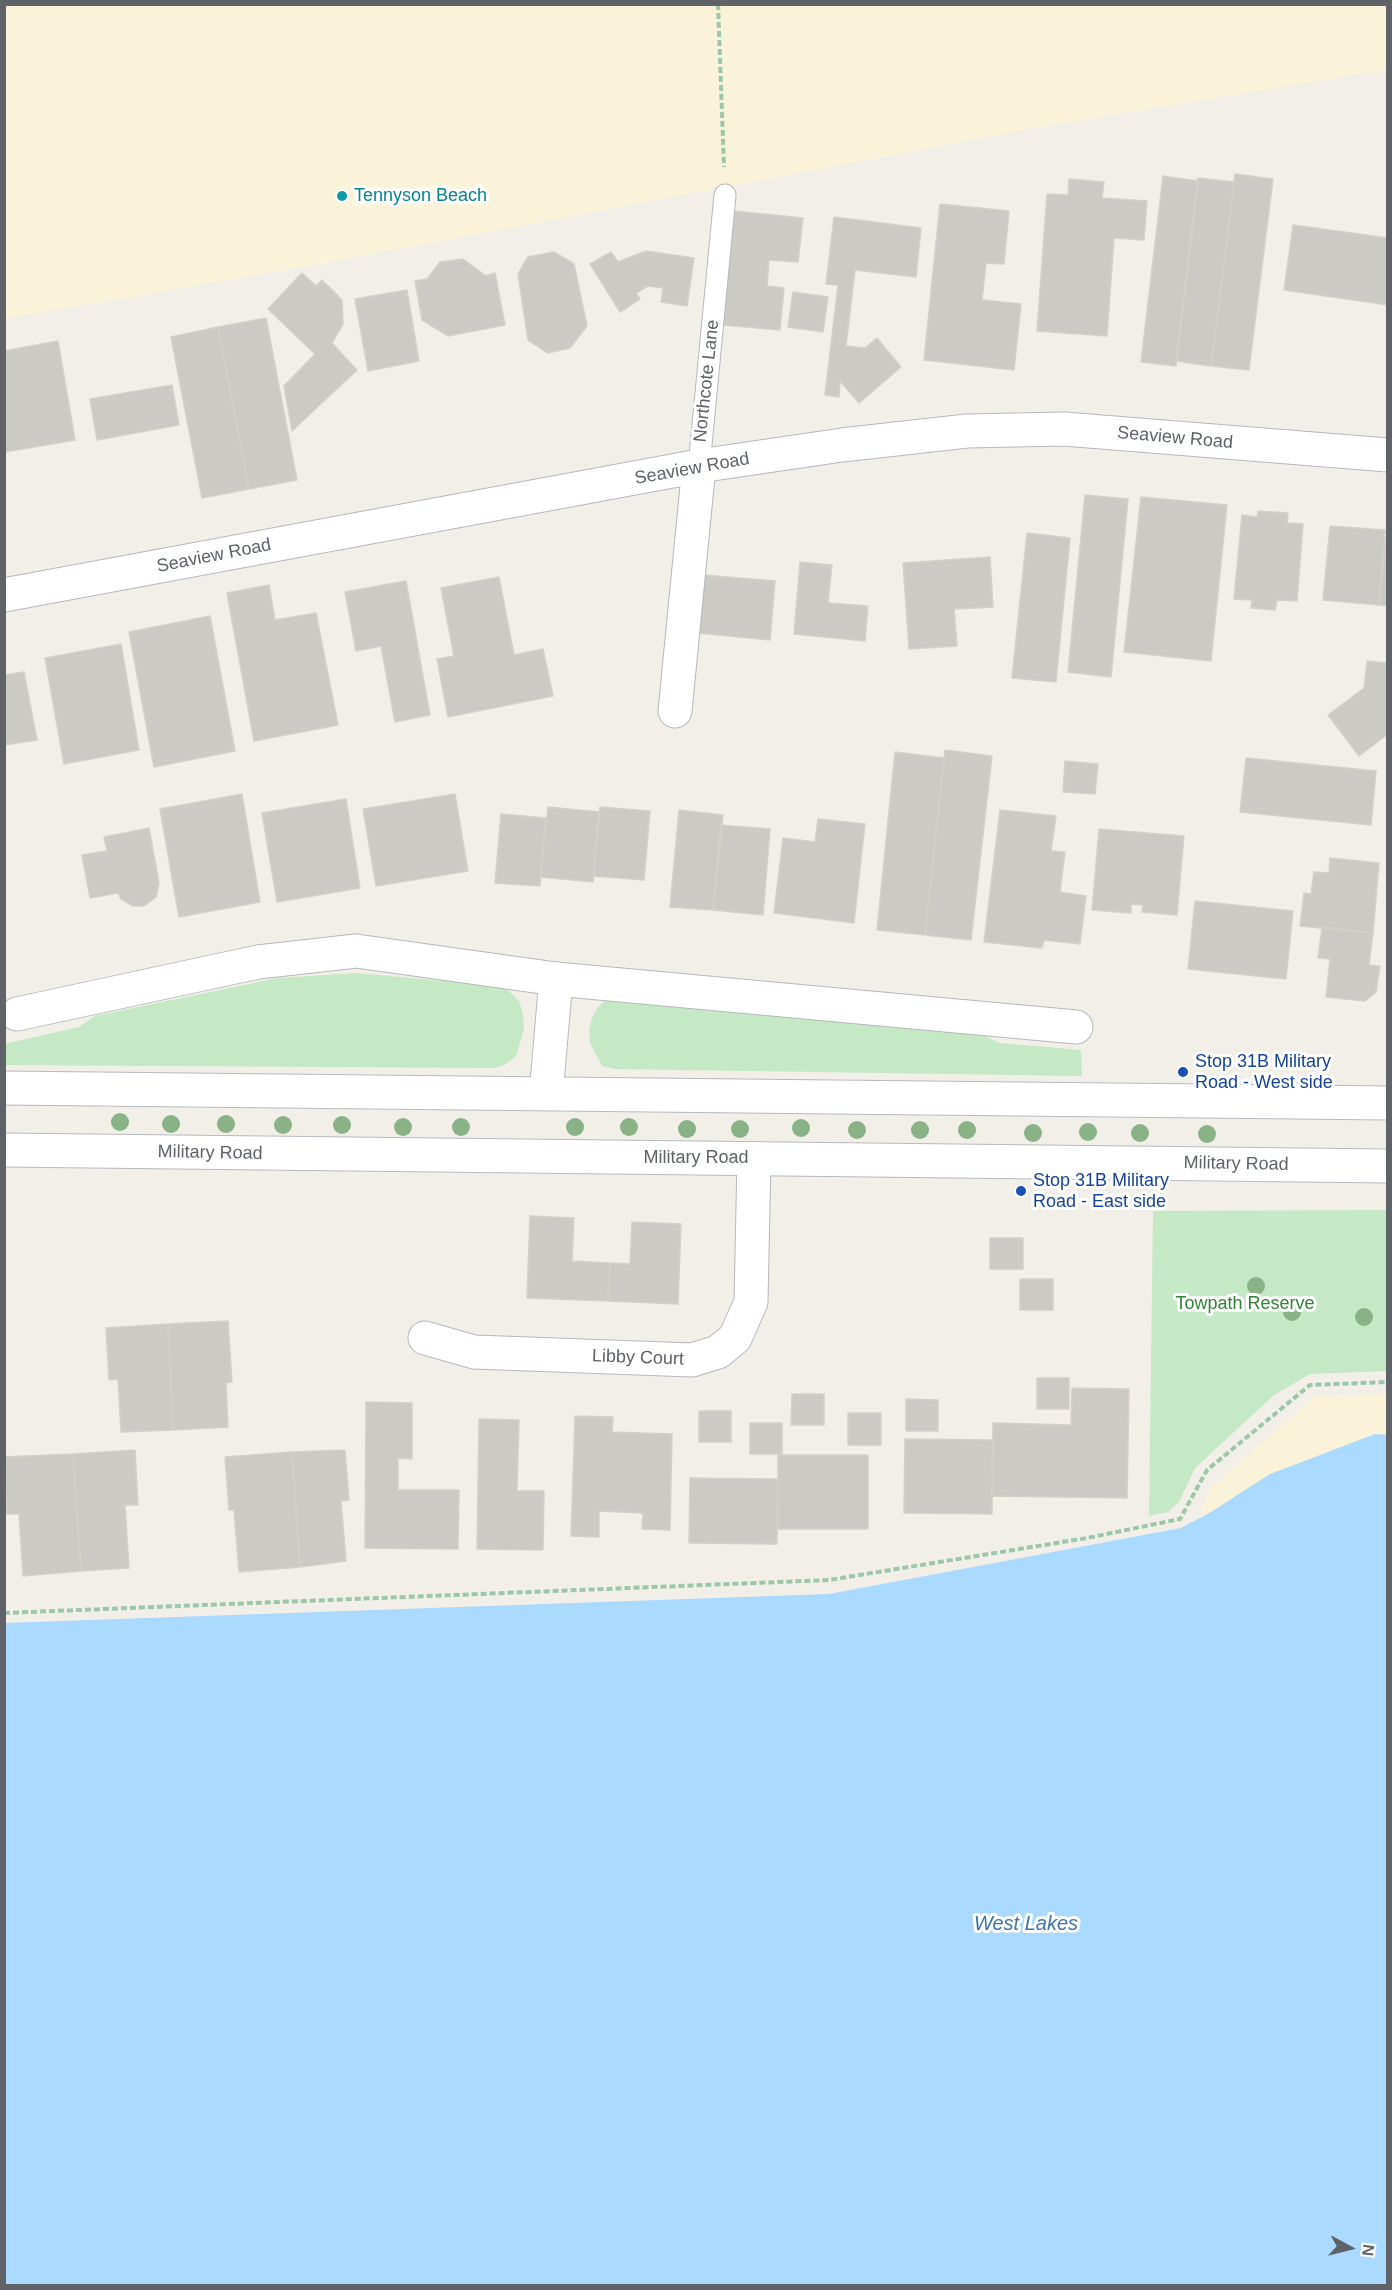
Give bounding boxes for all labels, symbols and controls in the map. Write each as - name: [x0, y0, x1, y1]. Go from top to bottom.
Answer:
- place label: Tennyson Beach: [354, 185, 487, 207]
- marker: Tennyson Beach: [335, 189, 349, 203]
- street label: Northcote Lane: [690, 319, 724, 443]
- street label: Seaview Road: [1116, 422, 1234, 454]
- street label: Seaview Road: [633, 448, 751, 490]
- street label: Seaview Road: [155, 534, 273, 578]
- place label: Stop 31B Military Road - West side: [1195, 1051, 1333, 1094]
- marker: Stop 31B Military Road - West side: [1176, 1065, 1190, 1079]
- street label: Military Road: [157, 1141, 263, 1165]
- street label: Military Road: [643, 1147, 749, 1169]
- street label: Military Road: [1183, 1152, 1289, 1176]
- place label: Stop 31B Military Road - East side: [1033, 1170, 1169, 1212]
- marker: Stop 31B Military Road - East side: [1014, 1184, 1028, 1198]
- park label: Towpath Reserve: [1175, 1293, 1315, 1315]
- street label: Libby Court: [592, 1346, 684, 1370]
- water label: West Lakes: [974, 1912, 1078, 1936]
- north arrow: [1320, 2218, 1380, 2278]
- text: N: [1359, 2243, 1378, 2257]

